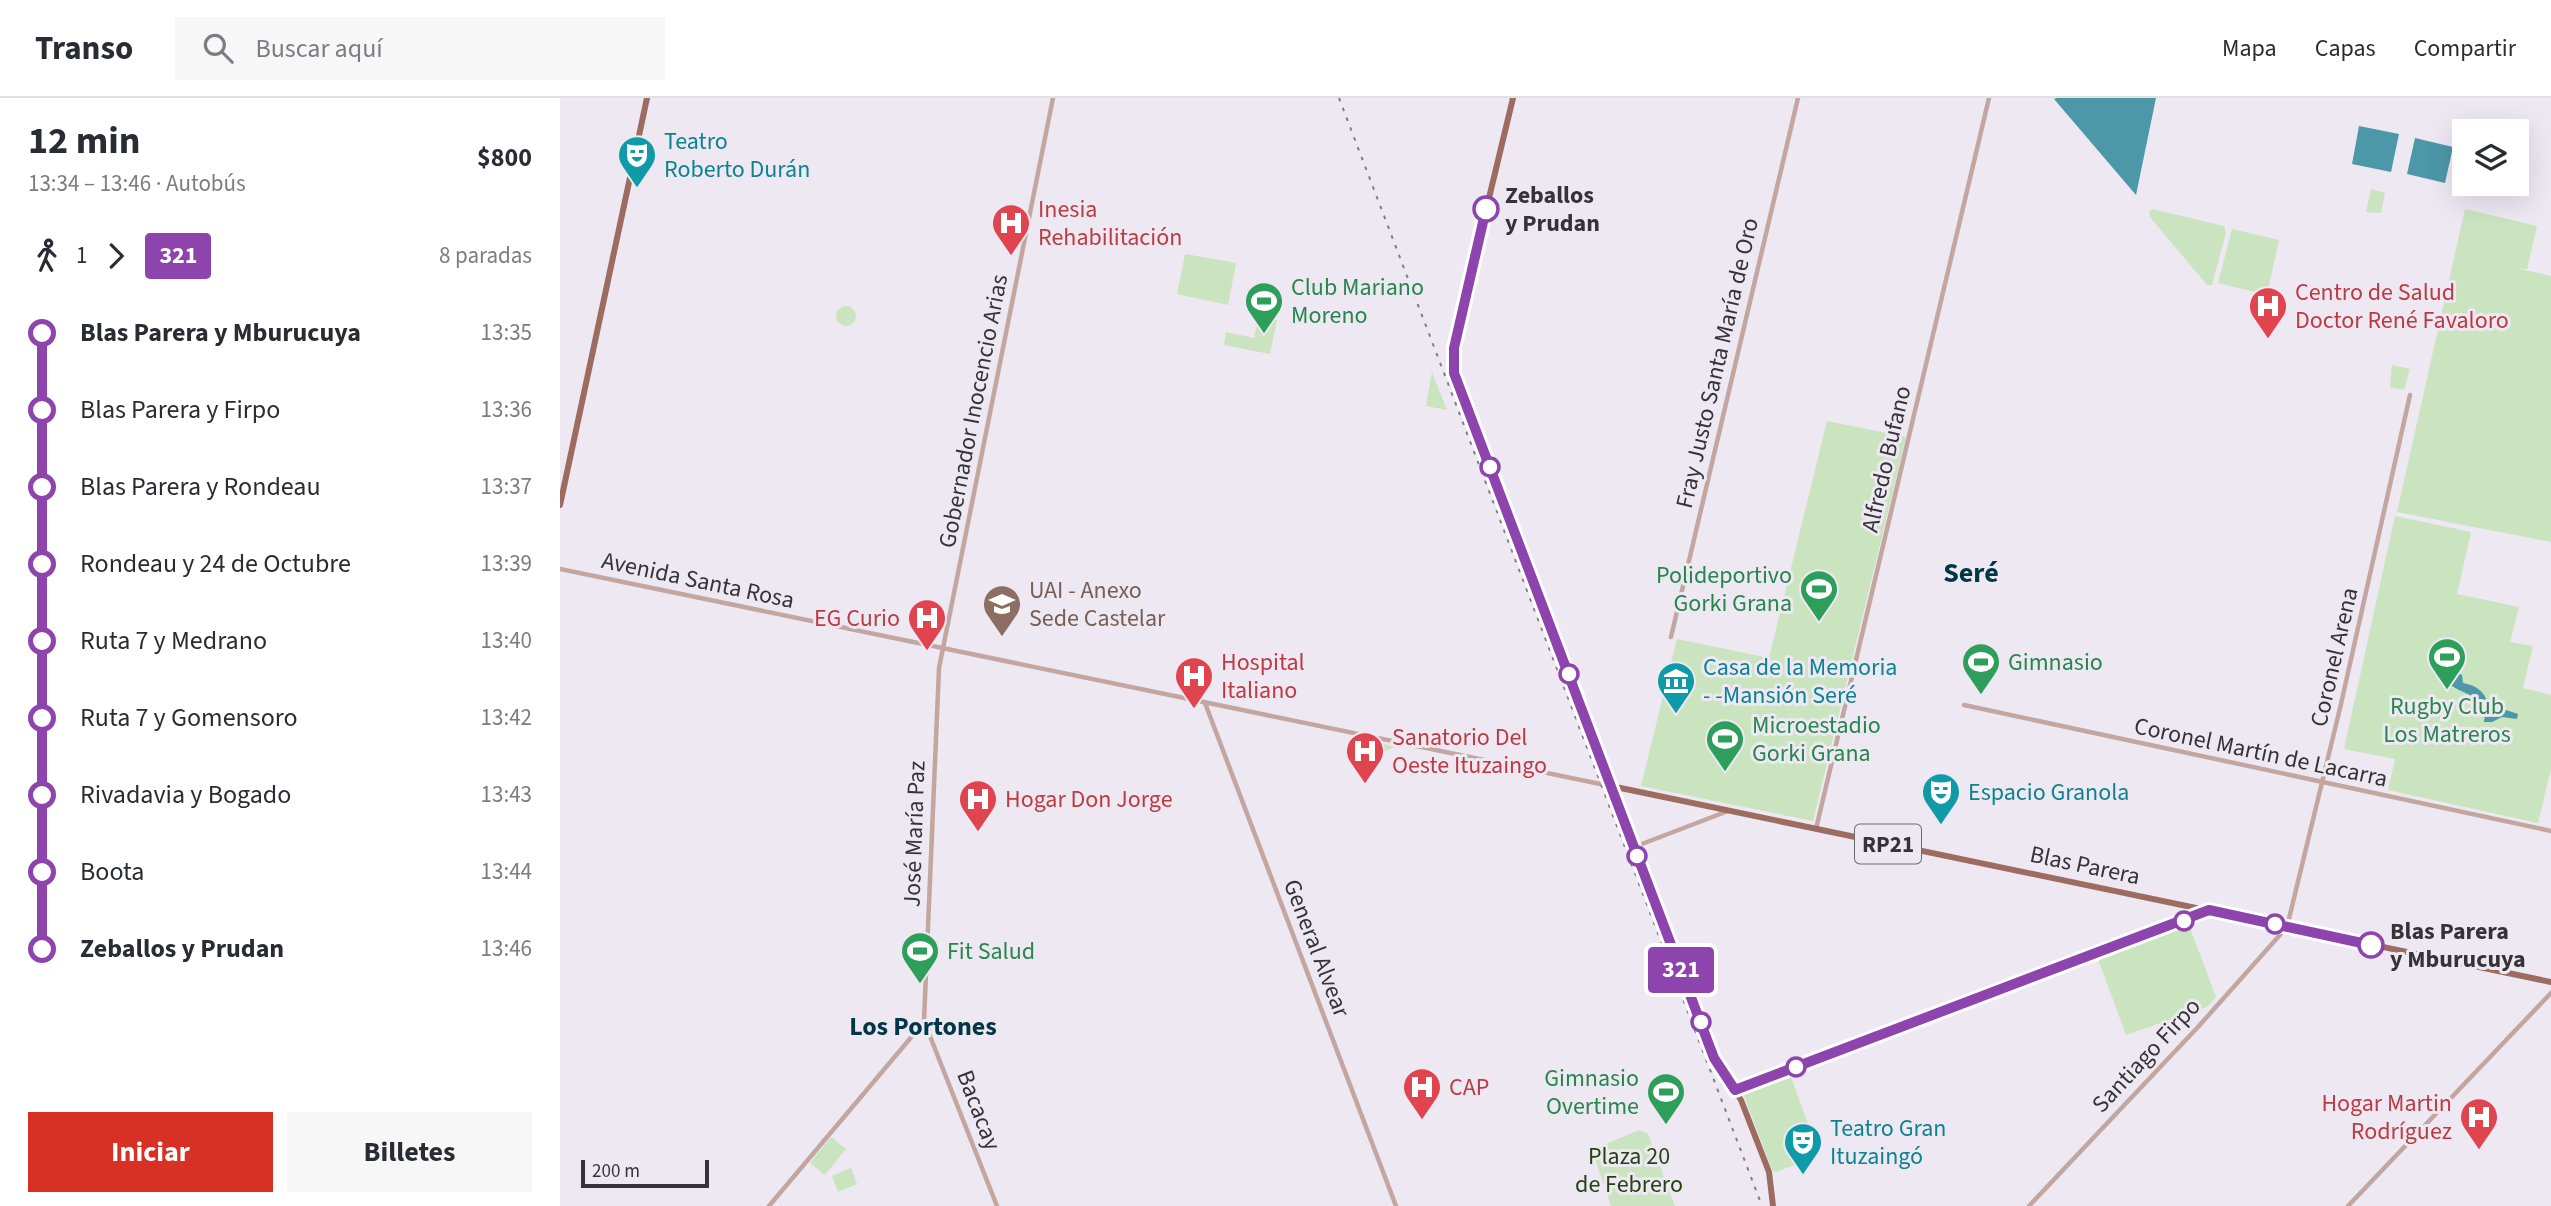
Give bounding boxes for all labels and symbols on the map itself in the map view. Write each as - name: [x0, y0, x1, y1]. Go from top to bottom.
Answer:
- place label: Teatro Roberto Durán: [664, 124, 810, 187]
- theatre icon: Teatro Roberto Durán: [616, 134, 658, 189]
- place label: Zeballos y Prudan: [1505, 178, 1600, 241]
- place label: Inesia Rehabilitación: [1038, 192, 1182, 255]
- marker: Zeballos y Prudan: [1473, 196, 1499, 222]
- hospital icon: Inesia Rehabilitación: [990, 202, 1032, 257]
- street label: Fray Justo Santa María de Oro: [1667, 214, 1768, 512]
- place label: Club Mariano Moreno: [1291, 270, 1424, 333]
- street label: Gobernador Inocencio Arias: [930, 271, 1017, 551]
- place label: Centro de Salud Doctor René Favaloro: [2295, 275, 2509, 338]
- sports icon: Club Mariano Moreno: [1243, 280, 1285, 335]
- hospital icon: Centro de Salud Doctor René Favaloro: [2247, 285, 2289, 340]
- street label: Alfredo Bufano: [1853, 382, 1920, 536]
- unlabelled marker: [1480, 457, 1500, 477]
- street label: Avenida Santa Rosa: [598, 543, 797, 618]
- district label: Seré: [1943, 553, 1999, 593]
- place label: Polideportivo Gorki Grana: [1656, 558, 1792, 621]
- sports icon: Polideportivo Gorki Grana: [1798, 568, 1840, 623]
- place label: UAI - Anexo Sede Castelar: [1029, 573, 1166, 636]
- school or university icon: UAI - Anexo Sede Castelar: [981, 583, 1023, 638]
- street label: Coronel Arena: [2301, 584, 2368, 730]
- hospital icon: EG Curio: [906, 597, 948, 652]
- place label: EG Curio: [814, 601, 900, 636]
- sports icon: Rugby Club Los Matreros: [2426, 636, 2468, 691]
- sports icon: Gimnasio: [1960, 641, 2002, 696]
- place label: Hospital Italiano: [1221, 645, 1305, 708]
- place label: Gimnasio: [2008, 645, 2103, 680]
- place label: Casa de la Memoria - -Mansión Seré: [1703, 650, 1897, 713]
- hospital icon: Hospital Italiano: [1173, 655, 1215, 710]
- museum icon: Casa de la Memoria - -Mansión Seré: [1655, 660, 1697, 715]
- unlabelled marker: [1559, 664, 1579, 684]
- place label: Rugby Club Los Matreros: [2383, 689, 2511, 752]
- place label: Microestadio Gorki Grana: [1752, 708, 1881, 771]
- street label: Coronel Martín de Lacarra: [2131, 709, 2391, 796]
- sports icon: Microestadio Gorki Grana: [1704, 718, 1746, 773]
- place label: Sanatorio Del Oeste Ituzaingo: [1392, 720, 1547, 783]
- hospital icon: Sanatorio Del Oeste Ituzaingo: [1344, 730, 1386, 785]
- street label: José María Paz: [894, 760, 935, 908]
- theatre icon: Espacio Granola: [1920, 771, 1962, 826]
- place label: Espacio Granola: [1968, 775, 2129, 810]
- hospital icon: Hogar Don Jorge: [957, 778, 999, 833]
- place label: Hogar Don Jorge: [1005, 782, 1173, 817]
- road number: RP21: [1855, 824, 1921, 864]
- street label: Blas Parera: [2027, 837, 2143, 894]
- unlabelled marker: [1627, 846, 1647, 866]
- street label: General Alvear: [1274, 874, 1359, 1023]
- unlabelled marker: [2174, 911, 2194, 931]
- unlabelled marker: [2265, 914, 2285, 934]
- place label: Blas Parera y Mburucuya: [2390, 914, 2526, 977]
- sports icon: Fit Salud: [899, 930, 941, 985]
- marker: Blas Parera y Mburucuya: [2358, 932, 2384, 958]
- place label: Fit Salud: [947, 934, 1035, 969]
- line badge: 321: [1641, 947, 1721, 993]
- street label: Santiago Firpo: [2084, 990, 2209, 1121]
- district label: Los Portones: [849, 1008, 997, 1045]
- unlabelled marker: [1691, 1012, 1711, 1032]
- unlabelled marker: [1786, 1057, 1806, 1077]
- place label: Gimnasio Overtime: [1544, 1061, 1639, 1124]
- street label: Bacacay: [947, 1065, 1010, 1155]
- hospital icon: CAP: [1401, 1066, 1443, 1121]
- place label: CAP: [1449, 1070, 1489, 1105]
- sports icon: Gimnasio Overtime: [1645, 1071, 1687, 1126]
- place label: Hogar Martin Rodríguez: [2321, 1086, 2452, 1149]
- hospital icon: Hogar Martin Rodríguez: [2458, 1096, 2500, 1151]
- place label: Teatro Gran Ituzaingó: [1830, 1111, 1946, 1174]
- theatre icon: Teatro Gran Ituzaingó: [1782, 1121, 1824, 1176]
- park label: Plaza 20 de Febrero: [1575, 1139, 1683, 1202]
- scale bar: [581, 1157, 709, 1189]

